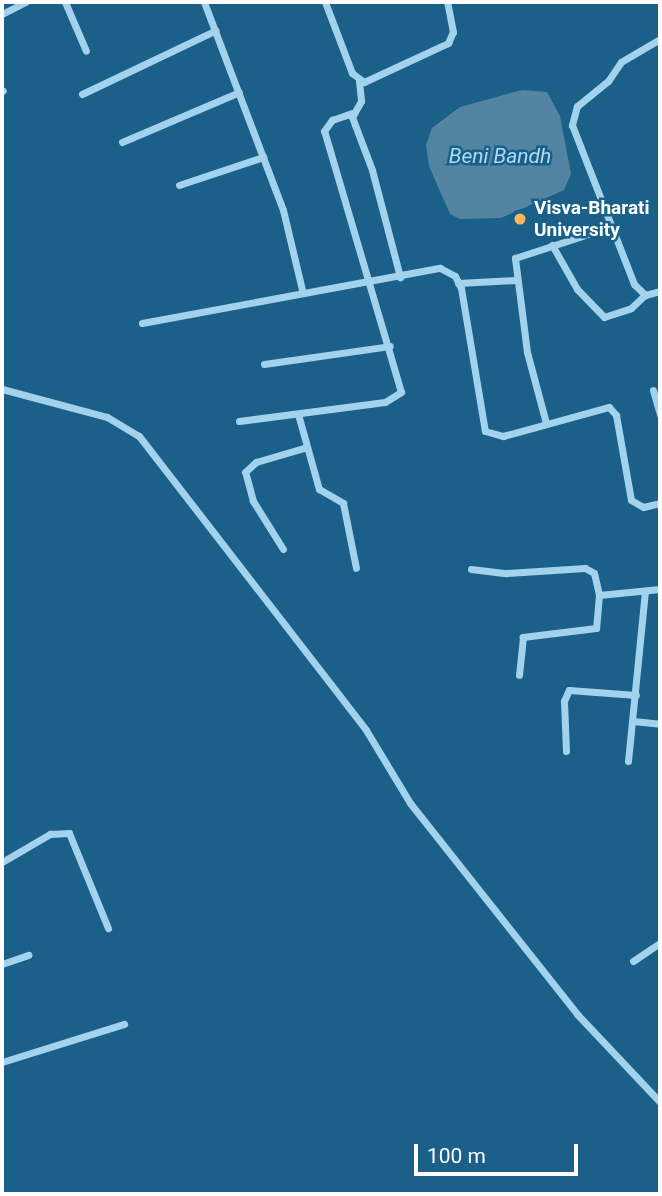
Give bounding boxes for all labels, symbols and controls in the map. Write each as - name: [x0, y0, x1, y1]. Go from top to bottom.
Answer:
- water label: Beni Bandh: [449, 143, 551, 169]
- place label: Visva-Bharati University: [534, 197, 650, 241]
- marker: Visva-Bharati University: [512, 211, 528, 227]
- scale bar: [417, 1130, 582, 1174]
- text: 100 m: [427, 1144, 486, 1168]

